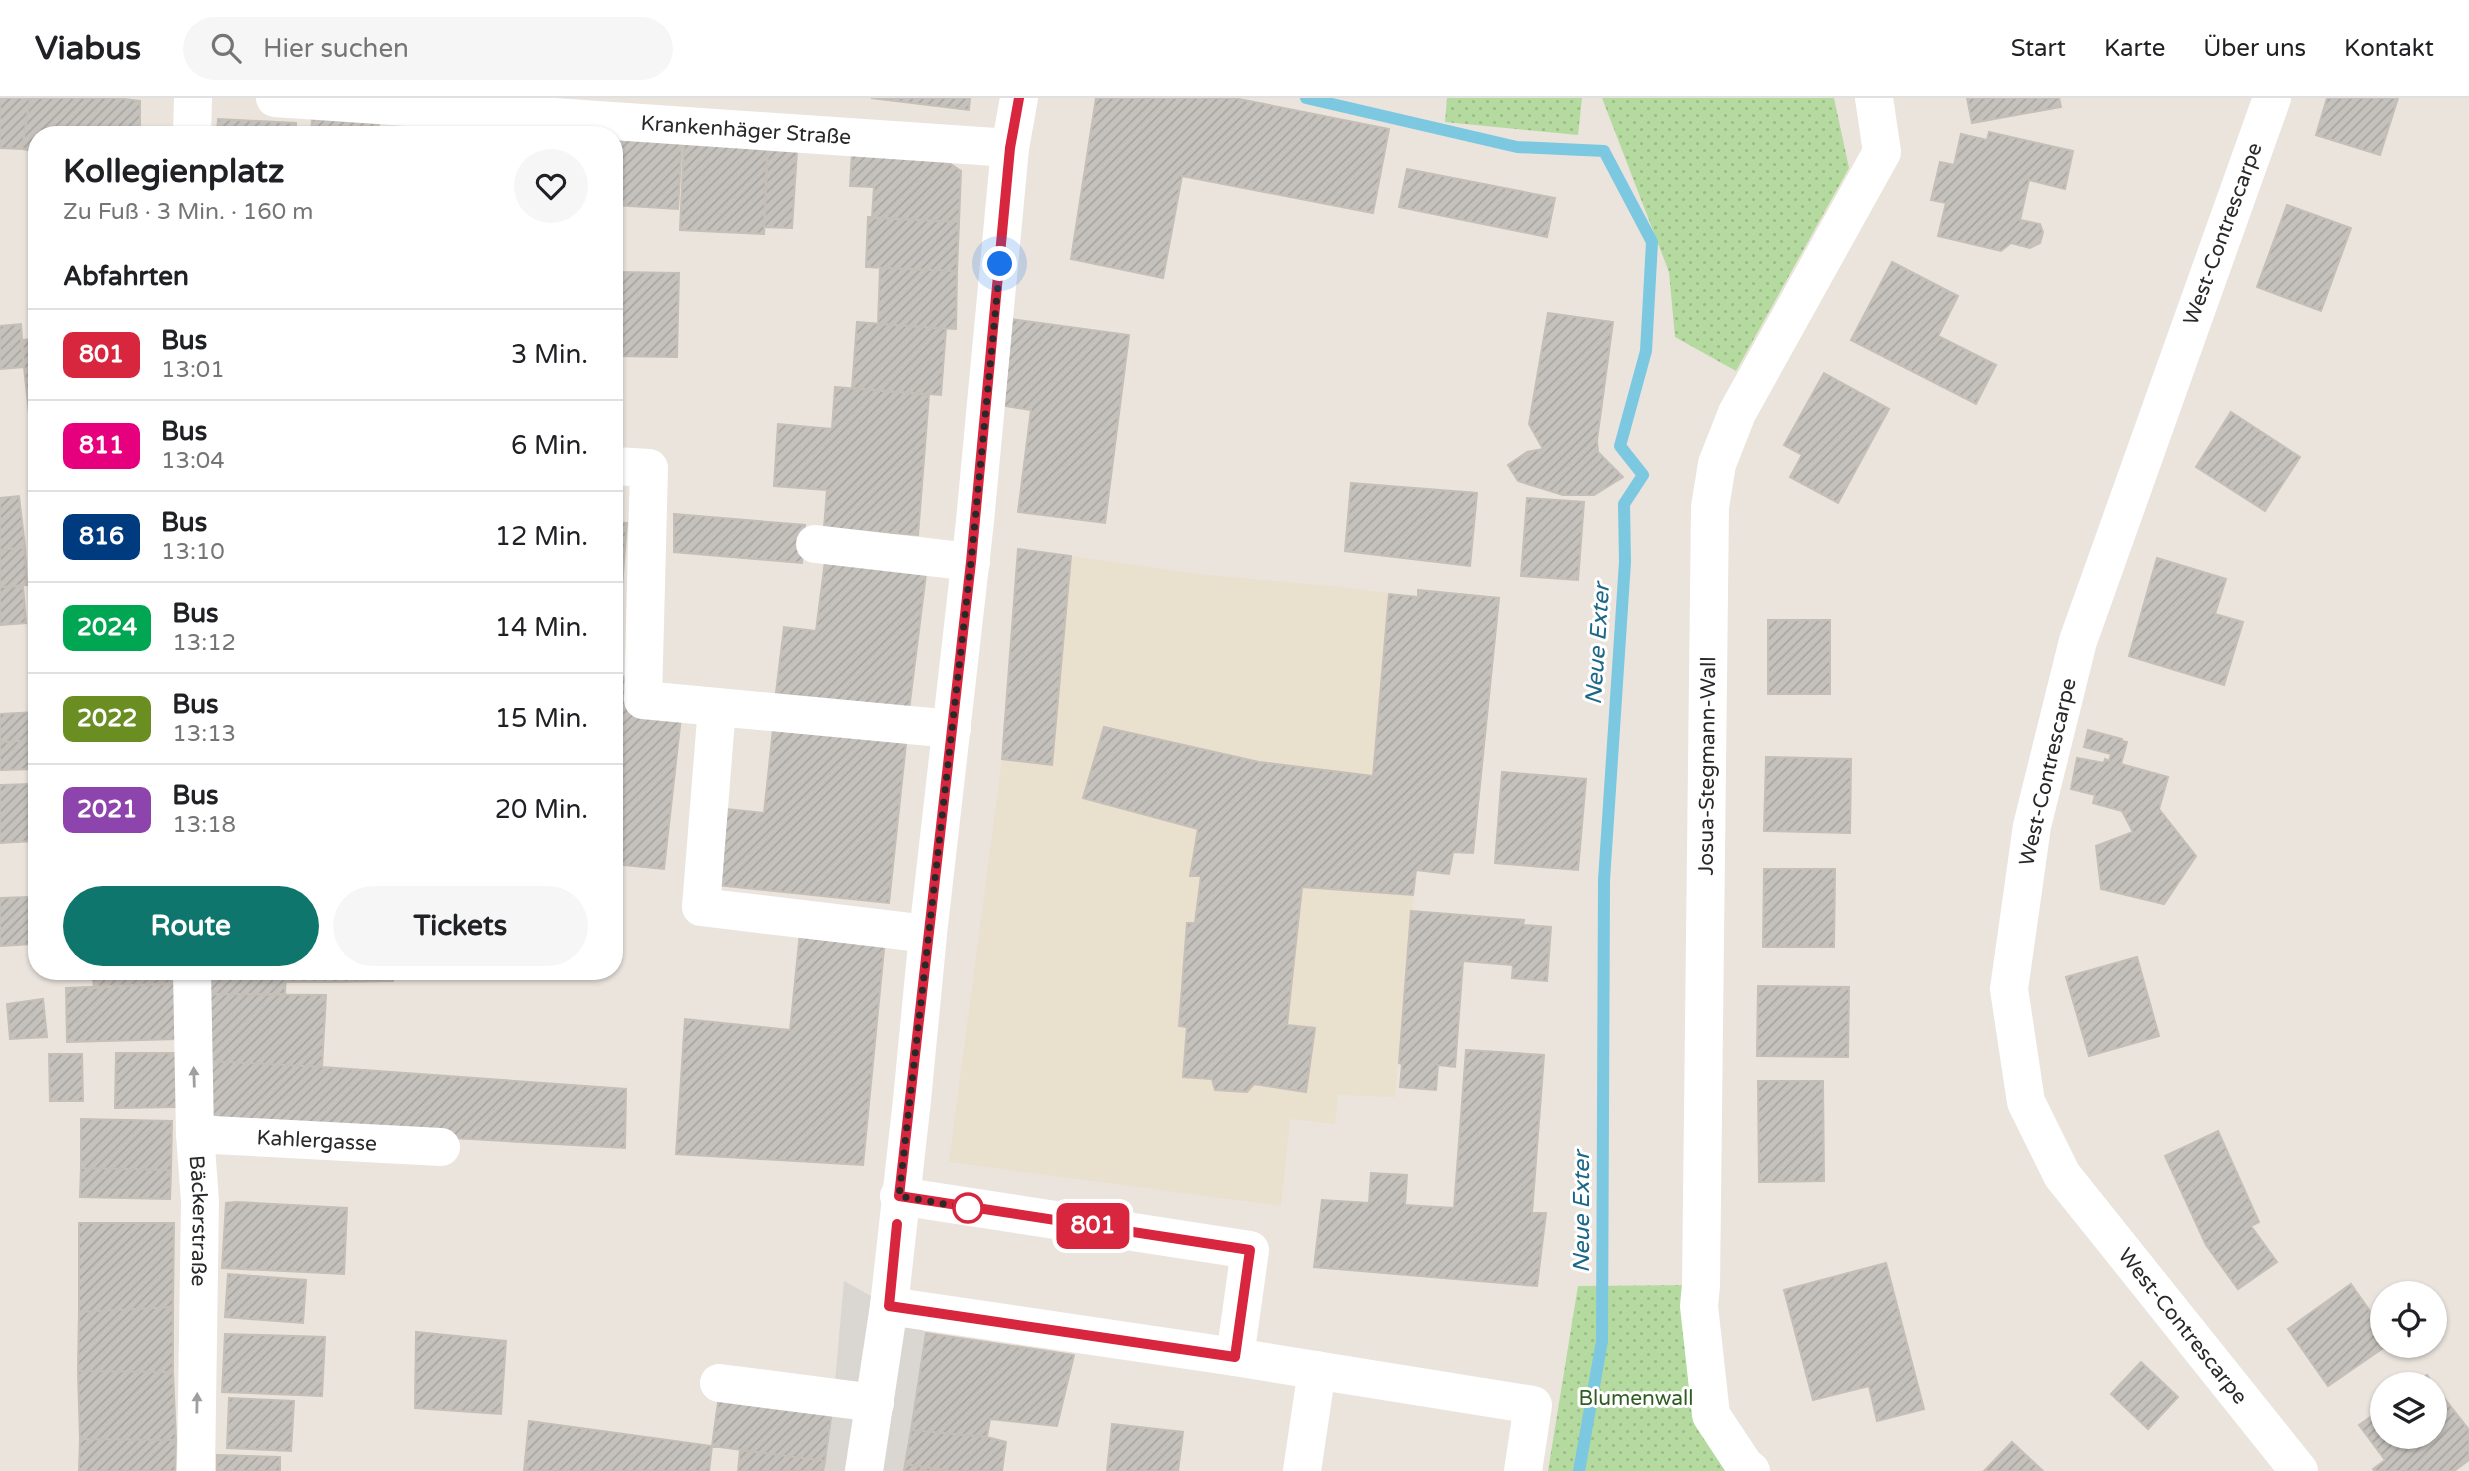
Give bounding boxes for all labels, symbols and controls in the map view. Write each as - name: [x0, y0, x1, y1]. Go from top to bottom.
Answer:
- search box: [183, 17, 673, 80]
- text: Viabus: [35, 29, 141, 68]
- icon: search: [207, 29, 245, 67]
- text: Hier suchen: [263, 33, 409, 64]
- text: Start: [2011, 34, 2066, 63]
- text: Karte: [2104, 34, 2165, 63]
- text: Über uns: [2203, 34, 2306, 63]
- text: Kontakt: [2344, 34, 2434, 63]
- street label: Krankenhäger Straße: [640, 110, 852, 150]
- street label: West-Contrescarpe: [2178, 139, 2268, 329]
- button: heart: [514, 149, 588, 223]
- text: Kollegienplatz: [63, 152, 284, 191]
- text: Zu Fuß · 3 Min. · 160 m: [63, 198, 313, 226]
- your location: [982, 246, 1017, 281]
- text: Abfahrten: [63, 261, 189, 292]
- text: Bus: [161, 325, 207, 356]
- text: 3 Min.: [511, 339, 588, 370]
- text: 801: [79, 340, 124, 369]
- text: 13:01: [161, 356, 225, 384]
- text: Bus: [161, 416, 207, 447]
- text: 6 Min.: [511, 430, 588, 461]
- text: 811: [79, 431, 124, 460]
- text: 13:04: [161, 447, 225, 475]
- text: Bus: [161, 507, 207, 538]
- text: 12 Min.: [495, 521, 588, 552]
- text: 816: [79, 522, 124, 551]
- text: 13:10: [161, 538, 225, 566]
- water label: Neue Exter: [1580, 579, 1616, 706]
- text: Bus: [172, 598, 218, 629]
- text: 14 Min.: [495, 612, 588, 643]
- text: 2024: [77, 613, 137, 642]
- text: 13:12: [172, 629, 236, 657]
- street label: Josua-Stegmann-Wall: [1693, 656, 1721, 876]
- street label: West-Contrescarpe: [2014, 675, 2082, 868]
- text: Bus: [172, 689, 218, 720]
- text: 15 Min.: [495, 703, 588, 734]
- text: 2022: [77, 704, 137, 733]
- text: 13:13: [172, 720, 236, 748]
- text: Bus: [172, 780, 218, 811]
- text: 20 Min.: [495, 794, 588, 825]
- text: 2021: [77, 795, 137, 824]
- text: 13:18: [172, 811, 236, 839]
- button: Route: [63, 886, 319, 966]
- button: Tickets: [333, 886, 588, 966]
- one-way arrow: [188, 1066, 199, 1088]
- street label: Kahlergasse: [256, 1125, 378, 1156]
- water label: Neue Exter: [1568, 1148, 1596, 1273]
- street label: Bäckerstraße: [184, 1154, 213, 1287]
- unlabelled marker: [953, 1193, 983, 1223]
- line badge: 801: [1053, 1203, 1133, 1249]
- text: 801: [1070, 1211, 1116, 1240]
- street label: West-Contrescarpe: [2113, 1243, 2253, 1409]
- map controls: [2370, 1281, 2447, 1449]
- button: locate: [2370, 1281, 2447, 1358]
- button: layers: [2370, 1372, 2447, 1449]
- park label: Blumenwall: [1579, 1386, 1693, 1411]
- one-way arrow: [191, 1392, 203, 1414]

